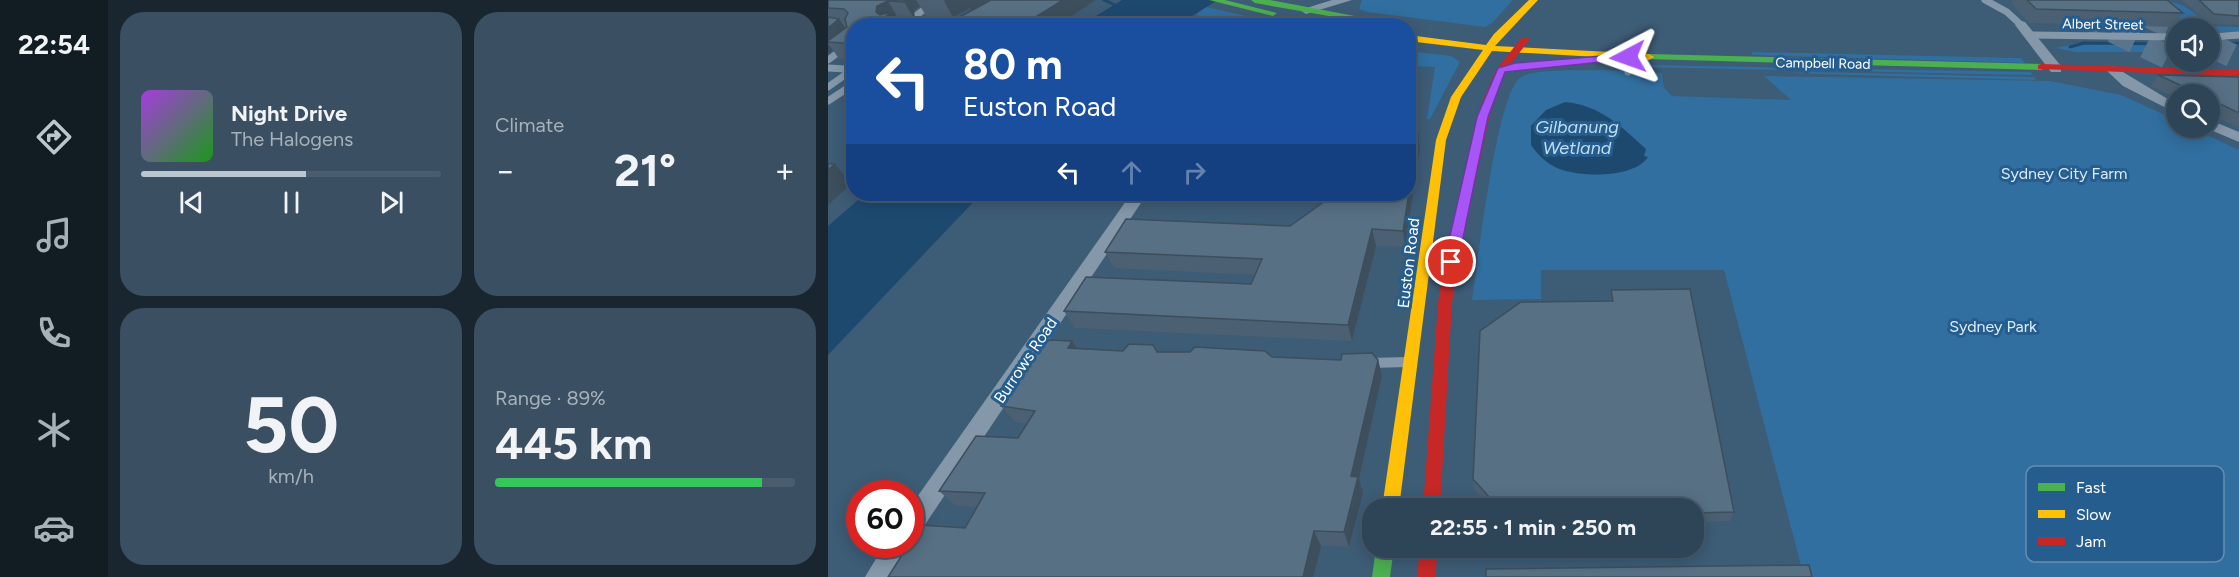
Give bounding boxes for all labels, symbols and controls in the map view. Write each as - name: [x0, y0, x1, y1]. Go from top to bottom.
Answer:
- street label: Albert Street: [2062, 15, 2144, 34]
- map controls: [2166, 18, 2220, 138]
- button: sound: [2166, 18, 2220, 72]
- position arrow: [1596, 25, 1660, 89]
- text: 22:54: [18, 28, 90, 61]
- text: 80 m: [963, 39, 1063, 90]
- icon: left: [864, 42, 942, 120]
- street label: Campbell Road: [1775, 54, 1871, 73]
- button: search: [2166, 84, 2220, 138]
- text: Euston Road: [963, 90, 1116, 123]
- text: Night Drive: [231, 100, 347, 127]
- text: Climate: [495, 113, 564, 137]
- icon: directions: [33, 116, 75, 158]
- water label: Gilbanung Wetland: [1535, 116, 1619, 159]
- text: The Halogens: [231, 127, 353, 151]
- text: 21°: [614, 143, 676, 197]
- text: −: [495, 151, 516, 190]
- text: +: [774, 151, 795, 190]
- icon: left: [1052, 156, 1085, 189]
- icon: ahead: [1115, 156, 1148, 189]
- icon: right: [1178, 156, 1211, 189]
- park label: Sydney City Farm: [2001, 164, 2127, 183]
- icon: previous: [175, 186, 208, 219]
- icon: pause: [275, 186, 308, 219]
- icon: next: [375, 186, 408, 219]
- icon: music: [33, 214, 75, 256]
- street label: Euston Road: [1394, 217, 1423, 309]
- pin: [1425, 236, 1476, 287]
- icon: arrive: [1434, 245, 1467, 278]
- icon: phone: [33, 312, 75, 354]
- street label: Burrows Road: [990, 314, 1061, 407]
- park label: Sydney Park: [1949, 317, 2037, 336]
- text: 50: [243, 378, 339, 472]
- text: Range · 89%: [495, 386, 606, 410]
- icon: climate: [33, 409, 75, 451]
- text: 445 km: [495, 416, 652, 470]
- text: km/h: [268, 464, 314, 488]
- legend: [2026, 466, 2224, 562]
- text: Fast: [2076, 478, 2106, 497]
- speed limit sign: 60: [846, 480, 924, 558]
- text: Slow: [2076, 505, 2111, 524]
- icon: car: [33, 507, 75, 549]
- text: 22:55 · 1 min · 250 m: [1430, 514, 1636, 541]
- text: Jam: [2076, 532, 2106, 551]

